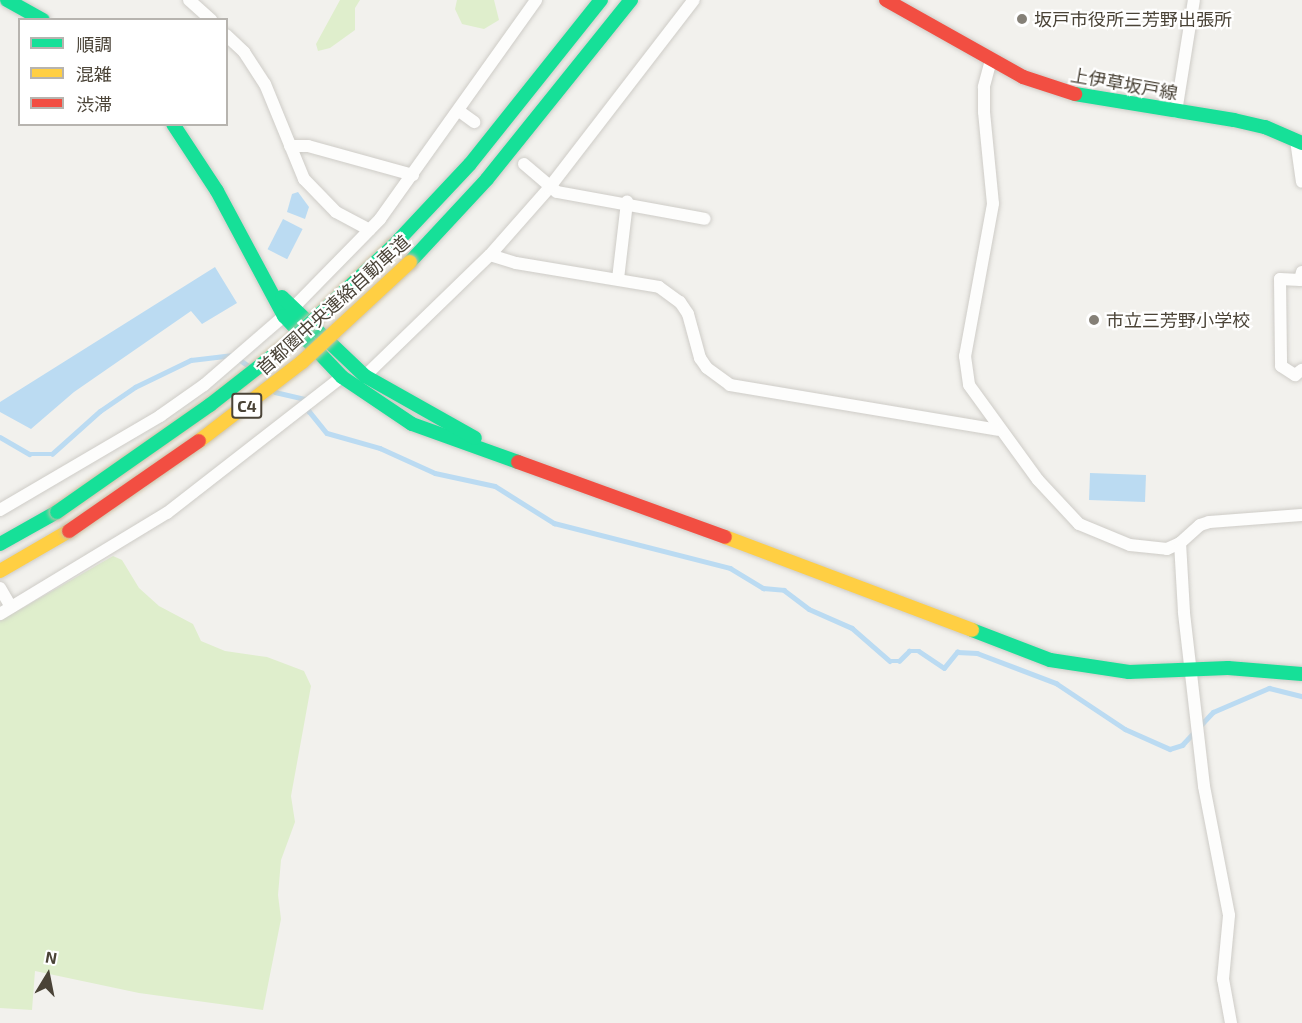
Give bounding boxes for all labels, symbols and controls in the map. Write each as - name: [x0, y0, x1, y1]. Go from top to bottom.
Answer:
- place label: 坂戸市役所三芳野出張所: [1034, 8, 1232, 30]
- marker: 坂戸市役所三芳野出張所: [1015, 12, 1029, 26]
- legend: [18, 18, 228, 126]
- text: 順調: [76, 33, 112, 55]
- text: 混雑: [76, 63, 112, 85]
- street label: 上伊草坂戸線: [1069, 64, 1179, 104]
- text: 渋滞: [76, 93, 112, 115]
- street label: 首都圏中央連絡自動車道: [252, 231, 414, 379]
- place label: 市立三芳野小学校: [1106, 309, 1250, 331]
- marker: 市立三芳野小学校: [1087, 313, 1101, 327]
- road number: C4: [230, 393, 264, 419]
- north arrow: [18, 945, 78, 1005]
- text: N: [44, 946, 59, 967]

